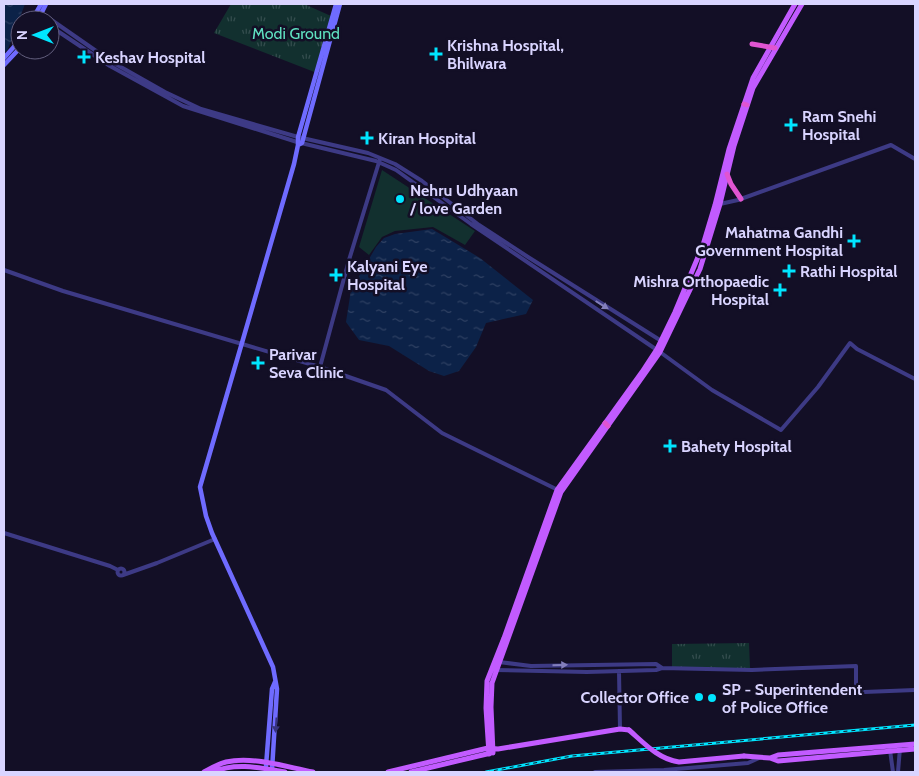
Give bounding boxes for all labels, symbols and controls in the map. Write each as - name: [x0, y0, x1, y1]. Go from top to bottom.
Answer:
- north arrow: [10, 10, 60, 60]
- park label: Modi Ground: [252, 24, 340, 43]
- text: N: [13, 30, 31, 40]
- place label: Krishna Hospital, Bhilwara: [447, 36, 564, 73]
- marker: Krishna Hospital, Bhilwara: [429, 47, 443, 61]
- place label: Keshav Hospital: [95, 48, 206, 67]
- marker: Keshav Hospital: [77, 50, 91, 64]
- place label: Ram Snehi Hospital: [802, 107, 876, 144]
- marker: Ram Snehi Hospital: [784, 118, 798, 132]
- place label: Kiran Hospital: [378, 129, 476, 148]
- marker: Kiran Hospital: [360, 131, 374, 145]
- place label: Nehru Udhyaan / love Garden: [409, 181, 518, 218]
- marker: Nehru Udhyaan / love Garden: [394, 193, 406, 205]
- place label: Mahatma Gandhi Government Hospital: [695, 223, 843, 260]
- marker: Mahatma Gandhi Government Hospital: [847, 234, 861, 248]
- place label: Kalyani Eye Hospital: [347, 257, 428, 294]
- place label: Rathi Hospital: [800, 262, 898, 281]
- marker: Rathi Hospital: [782, 264, 796, 278]
- marker: Kalyani Eye Hospital: [329, 268, 343, 282]
- place label: Mishra Orthopaedic Hospital: [633, 272, 769, 309]
- marker: Mishra Orthopaedic Hospital: [773, 283, 787, 297]
- one-way arrow: [595, 300, 608, 309]
- place label: Parivar Seva Clinic: [269, 345, 344, 382]
- marker: Parivar Seva Clinic: [251, 356, 265, 370]
- place label: Bahety Hospital: [681, 437, 792, 456]
- marker: Bahety Hospital: [663, 439, 677, 453]
- one-way arrow: [552, 661, 568, 669]
- place label: SP - Superintendent of Police Office: [722, 680, 863, 717]
- place label: Collector Office: [580, 688, 689, 707]
- marker: Collector Office: [693, 691, 705, 703]
- marker: SP - Superintendent of Police Office: [706, 692, 718, 704]
- one-way arrow: [271, 717, 279, 733]

